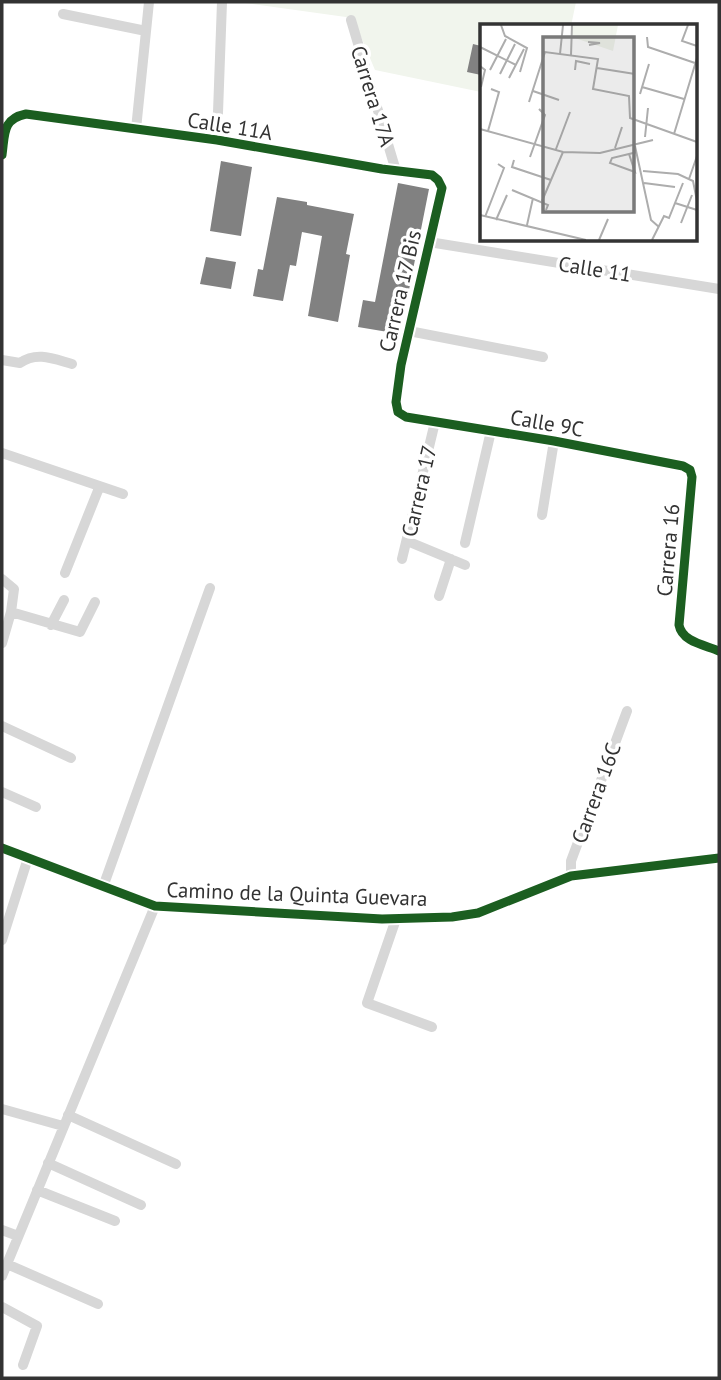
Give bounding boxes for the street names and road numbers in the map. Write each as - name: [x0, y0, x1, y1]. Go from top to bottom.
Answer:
- street label: Carrera 17A: [345, 42, 401, 150]
- street label: Calle 11A: [186, 106, 275, 146]
- street label: Carrera 17 Bis: [373, 227, 427, 355]
- street label: Calle 11: [557, 250, 633, 288]
- street label: Calle 9C: [508, 403, 586, 443]
- street label: Carrera 17: [395, 443, 443, 539]
- street label: Carrera 16: [650, 502, 686, 598]
- street label: Carrera 16C: [565, 739, 627, 847]
- street label: Camino de la Quinta Guevara: [166, 876, 428, 912]

